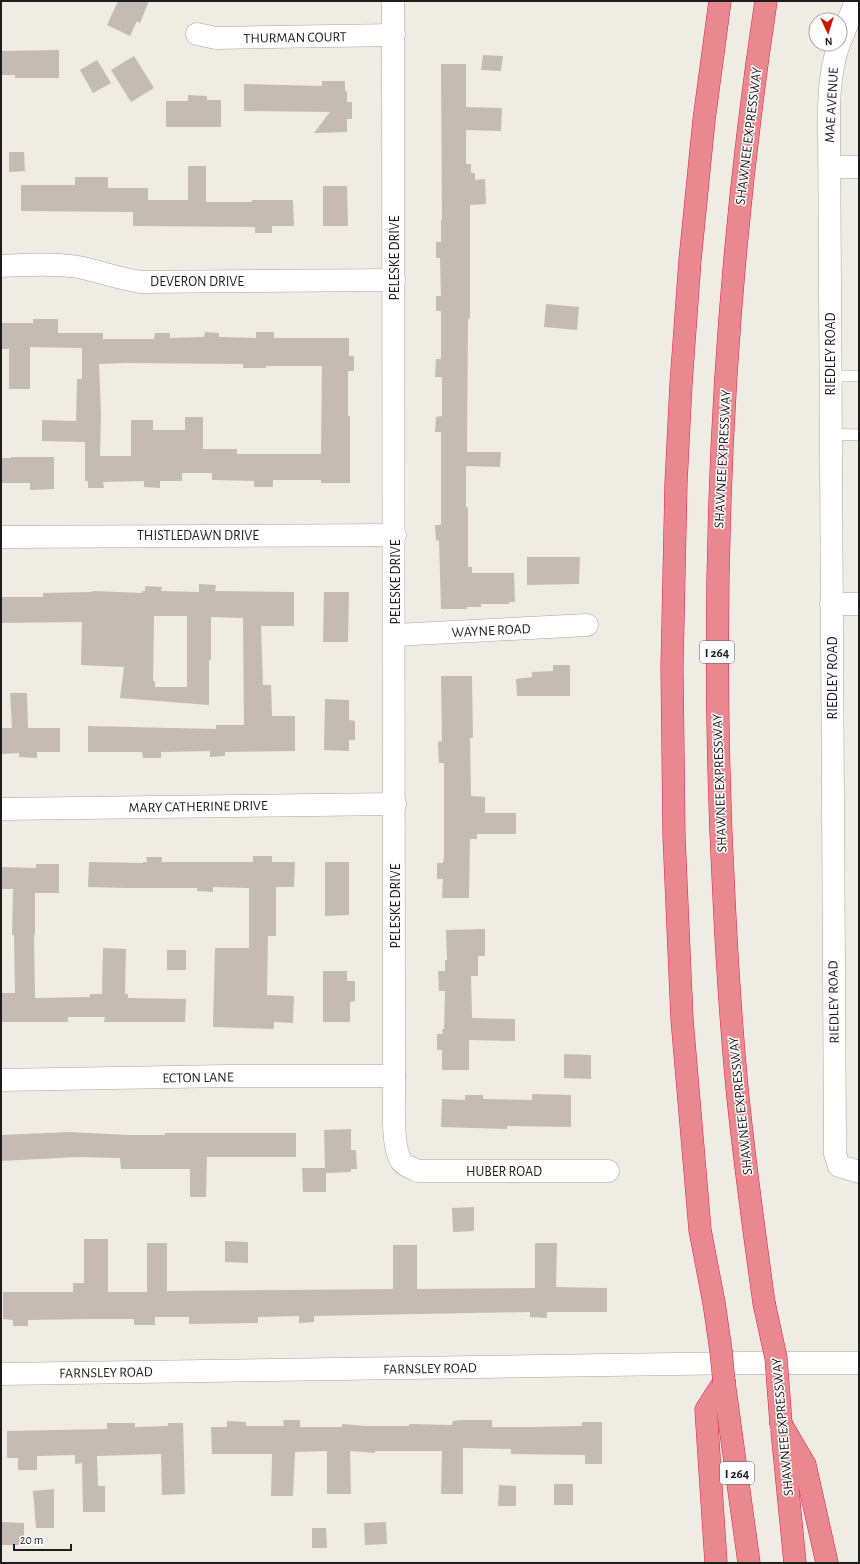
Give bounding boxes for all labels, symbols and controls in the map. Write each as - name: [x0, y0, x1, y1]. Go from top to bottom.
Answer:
- north arrow: [808, 12, 848, 52]
- street label: THURMAN COURT: [243, 30, 347, 46]
- text: N: [824, 36, 833, 47]
- street label: SHAWNEE EXPRESSWAY: [734, 66, 764, 206]
- street label: MAE AVENUE: [823, 67, 841, 143]
- street label: PELESKE DRIVE: [388, 215, 402, 300]
- street label: DEVERON DRIVE: [150, 275, 244, 289]
- street label: RIEDLEY ROAD: [824, 312, 838, 396]
- street label: SHAWNEE EXPRESSWAY: [712, 389, 734, 529]
- street label: THISTLEDAWN DRIVE: [137, 529, 259, 543]
- street label: PELESKE DRIVE: [389, 539, 403, 624]
- street label: WAYNE ROAD: [451, 622, 531, 640]
- street label: RIEDLEY ROAD: [826, 636, 840, 720]
- road number: I 264: [700, 641, 734, 663]
- street label: SHAWNEE EXPRESSWAY: [711, 713, 729, 853]
- street label: MARY CATHERINE DRIVE: [128, 799, 268, 815]
- street label: PELESKE DRIVE: [389, 863, 403, 948]
- street label: RIEDLEY ROAD: [826, 960, 842, 1044]
- street label: SHAWNEE EXPRESSWAY: [727, 1035, 755, 1176]
- street label: ECTON LANE: [162, 1070, 234, 1086]
- street label: HUBER ROAD: [466, 1165, 542, 1179]
- street label: SHAWNEE EXPRESSWAY: [770, 1357, 796, 1497]
- street label: FARNSLEY ROAD: [383, 1361, 477, 1377]
- street label: FARNSLEY ROAD: [59, 1365, 153, 1381]
- road number: I 264: [720, 1462, 754, 1484]
- scale bar: [14, 1526, 71, 1552]
- text: 20 m: [20, 1534, 43, 1546]

